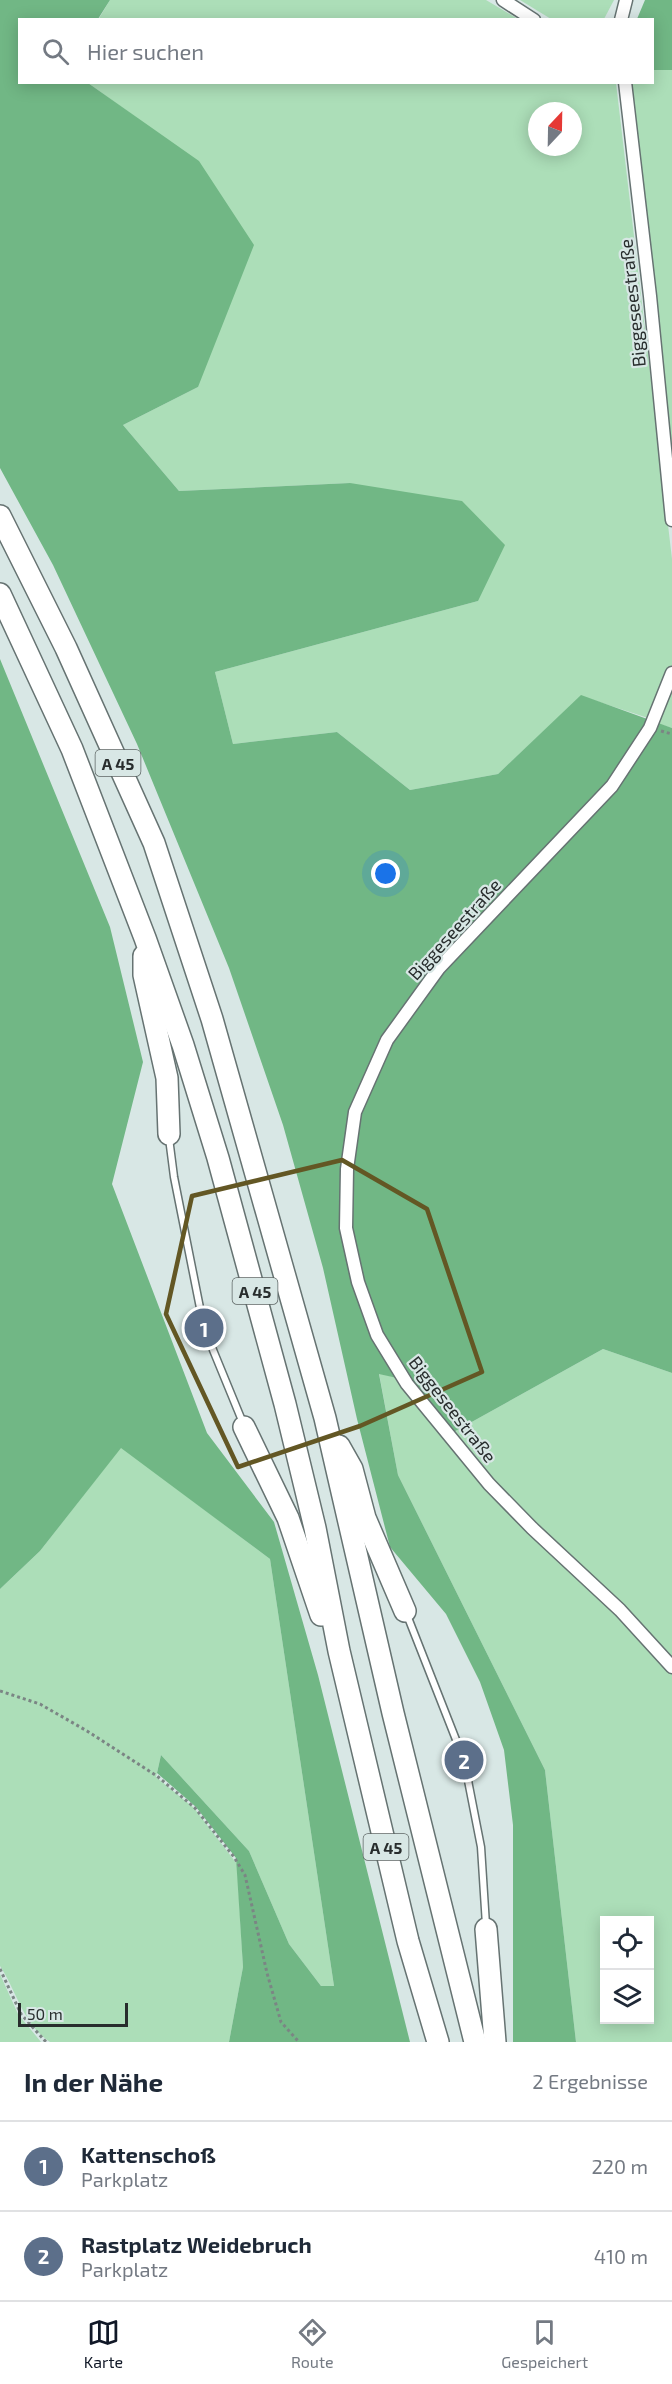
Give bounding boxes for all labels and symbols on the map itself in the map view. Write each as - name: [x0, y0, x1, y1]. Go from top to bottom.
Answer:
- north arrow: [528, 102, 582, 156]
- street label: Biggeseestraße: [614, 238, 650, 368]
- road number: A 45: [96, 750, 140, 776]
- your location: [371, 859, 400, 888]
- street label: Biggeseestraße: [403, 874, 505, 984]
- road number: A 45: [232, 1278, 278, 1304]
- pin: 1: [184, 1306, 224, 1350]
- street label: Biggeseestraße: [405, 1352, 501, 1466]
- pin: 2: [444, 1738, 484, 1782]
- road number: A 45: [364, 1834, 408, 1860]
- scale bar: [18, 2000, 128, 2028]

